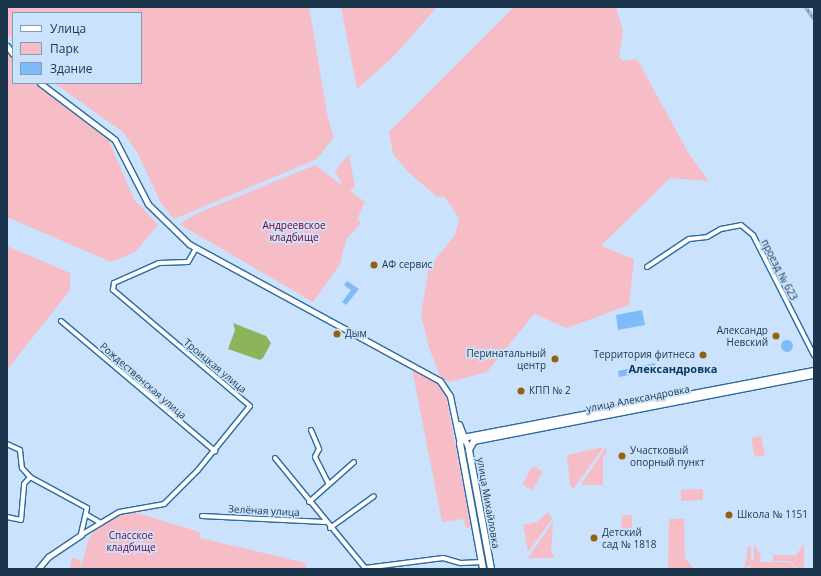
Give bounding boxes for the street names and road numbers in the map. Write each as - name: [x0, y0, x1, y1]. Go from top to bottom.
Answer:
- street label: проезд № 623: [758, 237, 800, 303]
- street label: Троицкая улица: [181, 336, 249, 396]
- street label: Рождественская улица: [97, 340, 189, 422]
- street label: улица Александровка: [585, 383, 691, 415]
- street label: улица Михайловка: [474, 457, 502, 549]
- street label: Зелёная улица: [228, 503, 300, 519]

